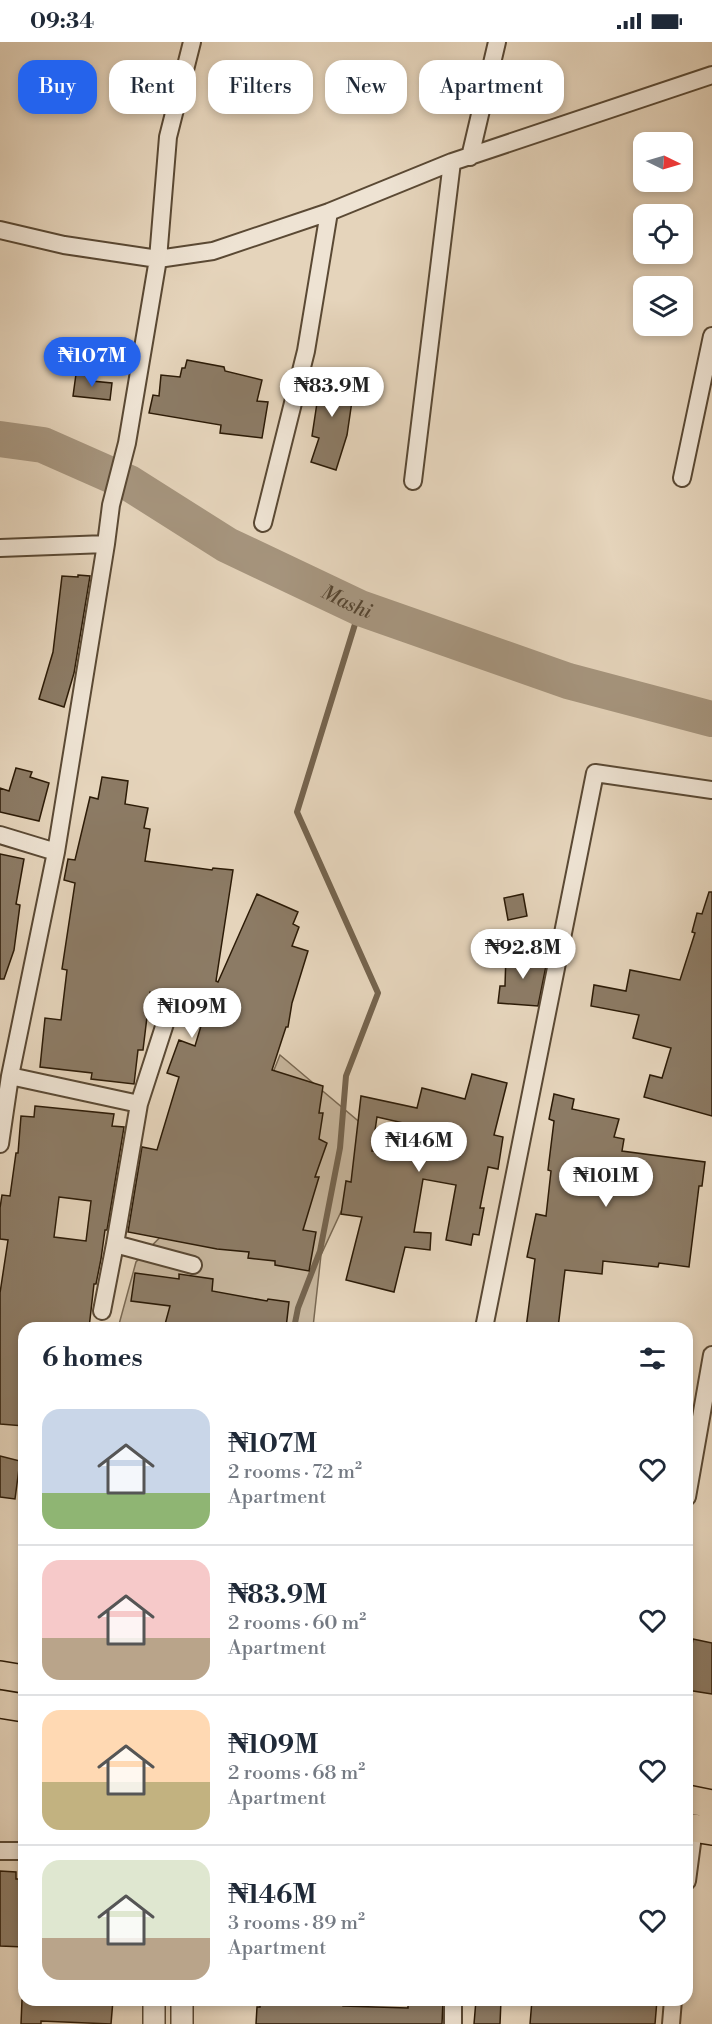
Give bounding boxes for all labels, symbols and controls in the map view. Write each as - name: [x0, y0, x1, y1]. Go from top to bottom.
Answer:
- text: 09:34: [30, 8, 94, 35]
- chip: Buy: [18, 60, 97, 114]
- chip: Rent: [109, 60, 196, 114]
- chip: Filters: [208, 60, 313, 114]
- chip: New: [325, 60, 407, 114]
- chip: Apartment: [419, 60, 564, 114]
- north arrow: [633, 132, 693, 192]
- map controls: [633, 132, 693, 336]
- button: locate: [633, 204, 693, 264]
- button: layers: [633, 276, 693, 336]
- pin: ₦107M: [50, 337, 134, 388]
- text: ₦107M: [58, 344, 126, 369]
- pin: ₦83.9M: [283, 367, 381, 418]
- text: ₦83.9M: [294, 374, 370, 399]
- water label: Mashi: [317, 580, 376, 625]
- pin: ₦92.8M: [474, 929, 572, 980]
- text: ₦92.8M: [485, 936, 561, 961]
- pin: ₦109M: [150, 988, 234, 1039]
- text: ₦109M: [157, 995, 227, 1020]
- pin: ₦146M: [377, 1122, 461, 1173]
- text: ₦146M: [385, 1129, 453, 1154]
- pin: ₦101M: [564, 1157, 648, 1208]
- text: ₦101M: [573, 1164, 639, 1189]
- text: 6 homes: [42, 1342, 143, 1374]
- icon: filters: [636, 1342, 669, 1375]
- text: ₦107M: [228, 1428, 317, 1460]
- icon: home: [90, 1433, 162, 1505]
- icon: heart: [636, 1453, 669, 1486]
- text: 2 rooms · 72 m²: [228, 1460, 362, 1485]
- text: Apartment: [228, 1485, 326, 1510]
- text: ₦83.9M: [228, 1579, 327, 1611]
- icon: home: [90, 1584, 162, 1656]
- icon: heart: [636, 1604, 669, 1637]
- text: 2 rooms · 60 m²: [228, 1611, 366, 1636]
- text: Apartment: [228, 1636, 326, 1661]
- text: ₦109M: [228, 1729, 318, 1761]
- icon: home: [90, 1734, 162, 1806]
- icon: heart: [636, 1754, 669, 1787]
- text: 2 rooms · 68 m²: [228, 1761, 365, 1786]
- text: Apartment: [228, 1786, 326, 1811]
- text: ₦146M: [228, 1879, 317, 1911]
- icon: home: [90, 1884, 162, 1956]
- icon: heart: [636, 1904, 669, 1937]
- text: 3 rooms · 89 m²: [228, 1911, 365, 1936]
- text: Apartment: [228, 1936, 326, 1961]

